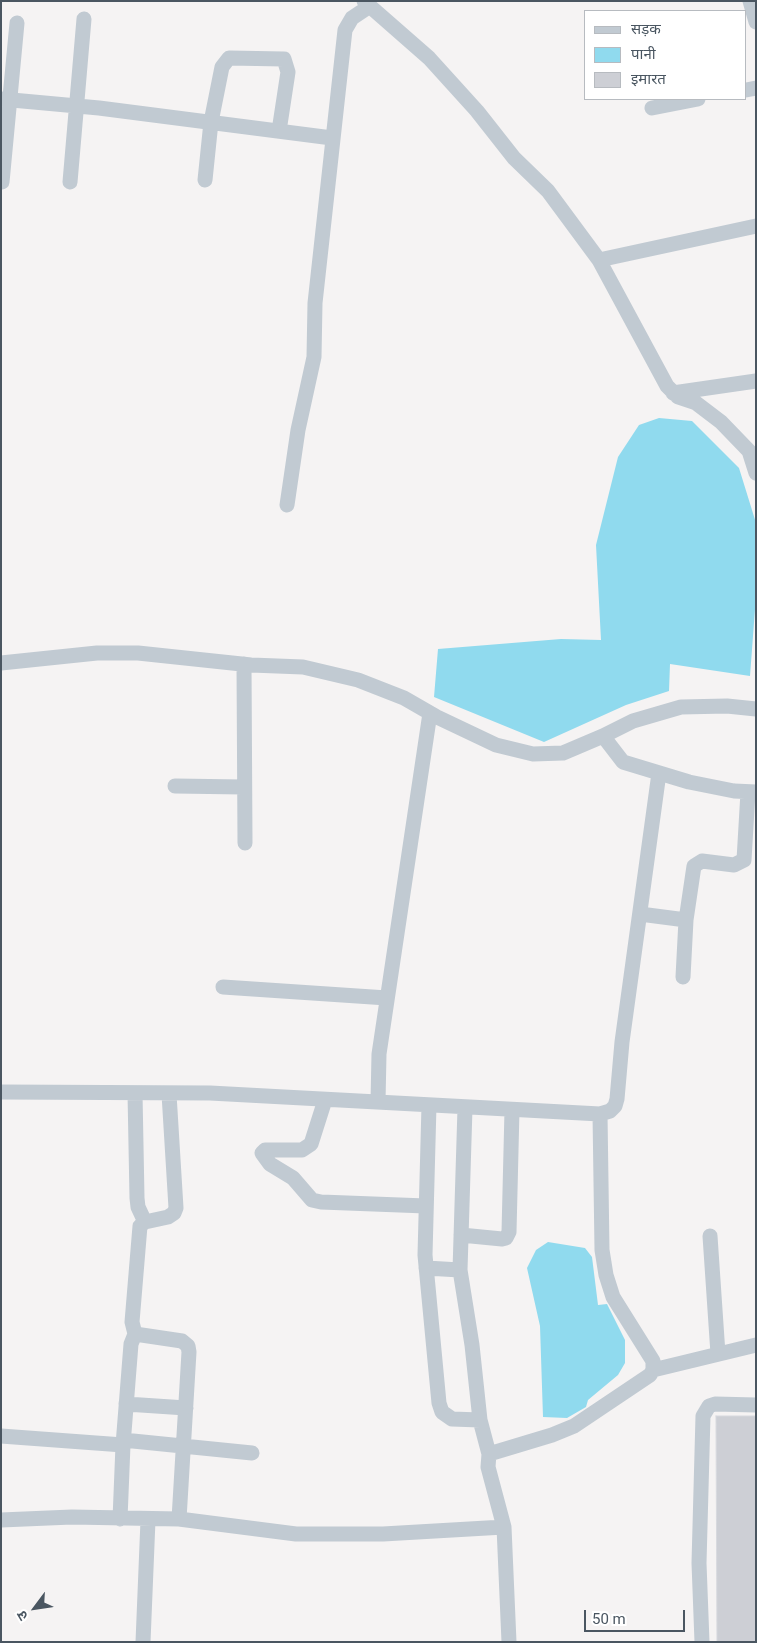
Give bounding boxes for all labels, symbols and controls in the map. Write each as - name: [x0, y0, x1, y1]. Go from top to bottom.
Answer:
- legend: [584, 10, 747, 100]
- text: सड़क: [631, 20, 661, 38]
- text: पानी: [631, 45, 656, 63]
- text: इमारत: [631, 70, 666, 88]
- north arrow: [10, 1583, 60, 1633]
- scale bar: [587, 1600, 688, 1632]
- text: उ: [13, 1608, 31, 1623]
- text: 50 m: [592, 1610, 626, 1628]

